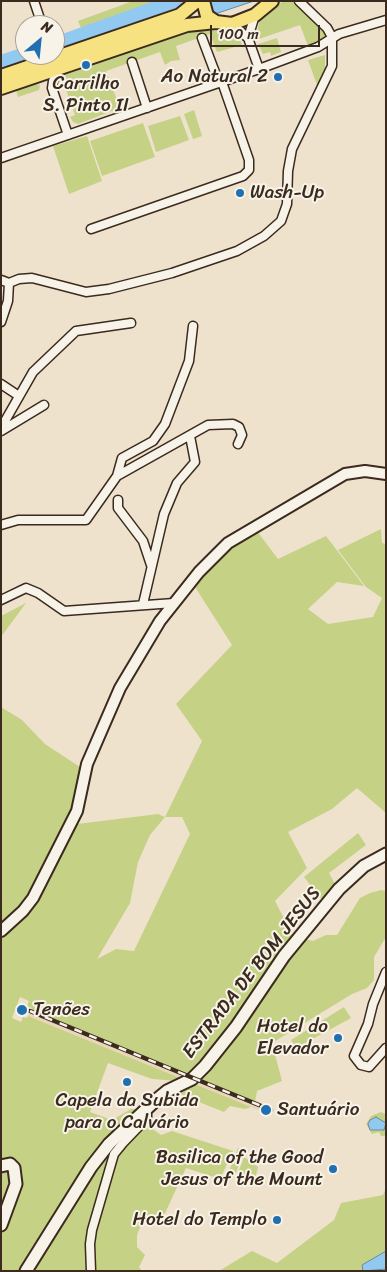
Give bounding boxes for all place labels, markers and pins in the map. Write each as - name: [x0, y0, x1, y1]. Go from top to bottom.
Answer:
- marker: Carrilho S. Pinto II: [80, 59, 92, 71]
- place label: Ao Natural 2: [161, 66, 268, 88]
- marker: Ao Natural 2: [272, 71, 284, 83]
- place label: Carrilho S. Pinto II: [43, 73, 129, 117]
- place label: Wash-Up: [250, 182, 324, 204]
- marker: Wash-Up: [234, 187, 246, 199]
- place label: Tenões: [33, 999, 90, 1021]
- marker: Tenões: [15, 1003, 29, 1017]
- place label: Hotel do Elevador: [257, 1016, 328, 1060]
- marker: Hotel do Elevador: [332, 1032, 344, 1044]
- marker: Capela da Subida para o Calvário: [121, 1076, 133, 1088]
- place label: Capela da Subida para o Calvário: [56, 1090, 198, 1134]
- place label: Santuário: [277, 1099, 359, 1121]
- marker: Santuário: [259, 1103, 273, 1117]
- place label: Basilica of the Good Jesus of the Mount: [156, 1147, 323, 1191]
- marker: Basilica of the Good Jesus of the Mount: [327, 1163, 339, 1175]
- place label: Hotel do Templo: [133, 1209, 267, 1231]
- marker: Hotel do Templo: [271, 1214, 283, 1226]

